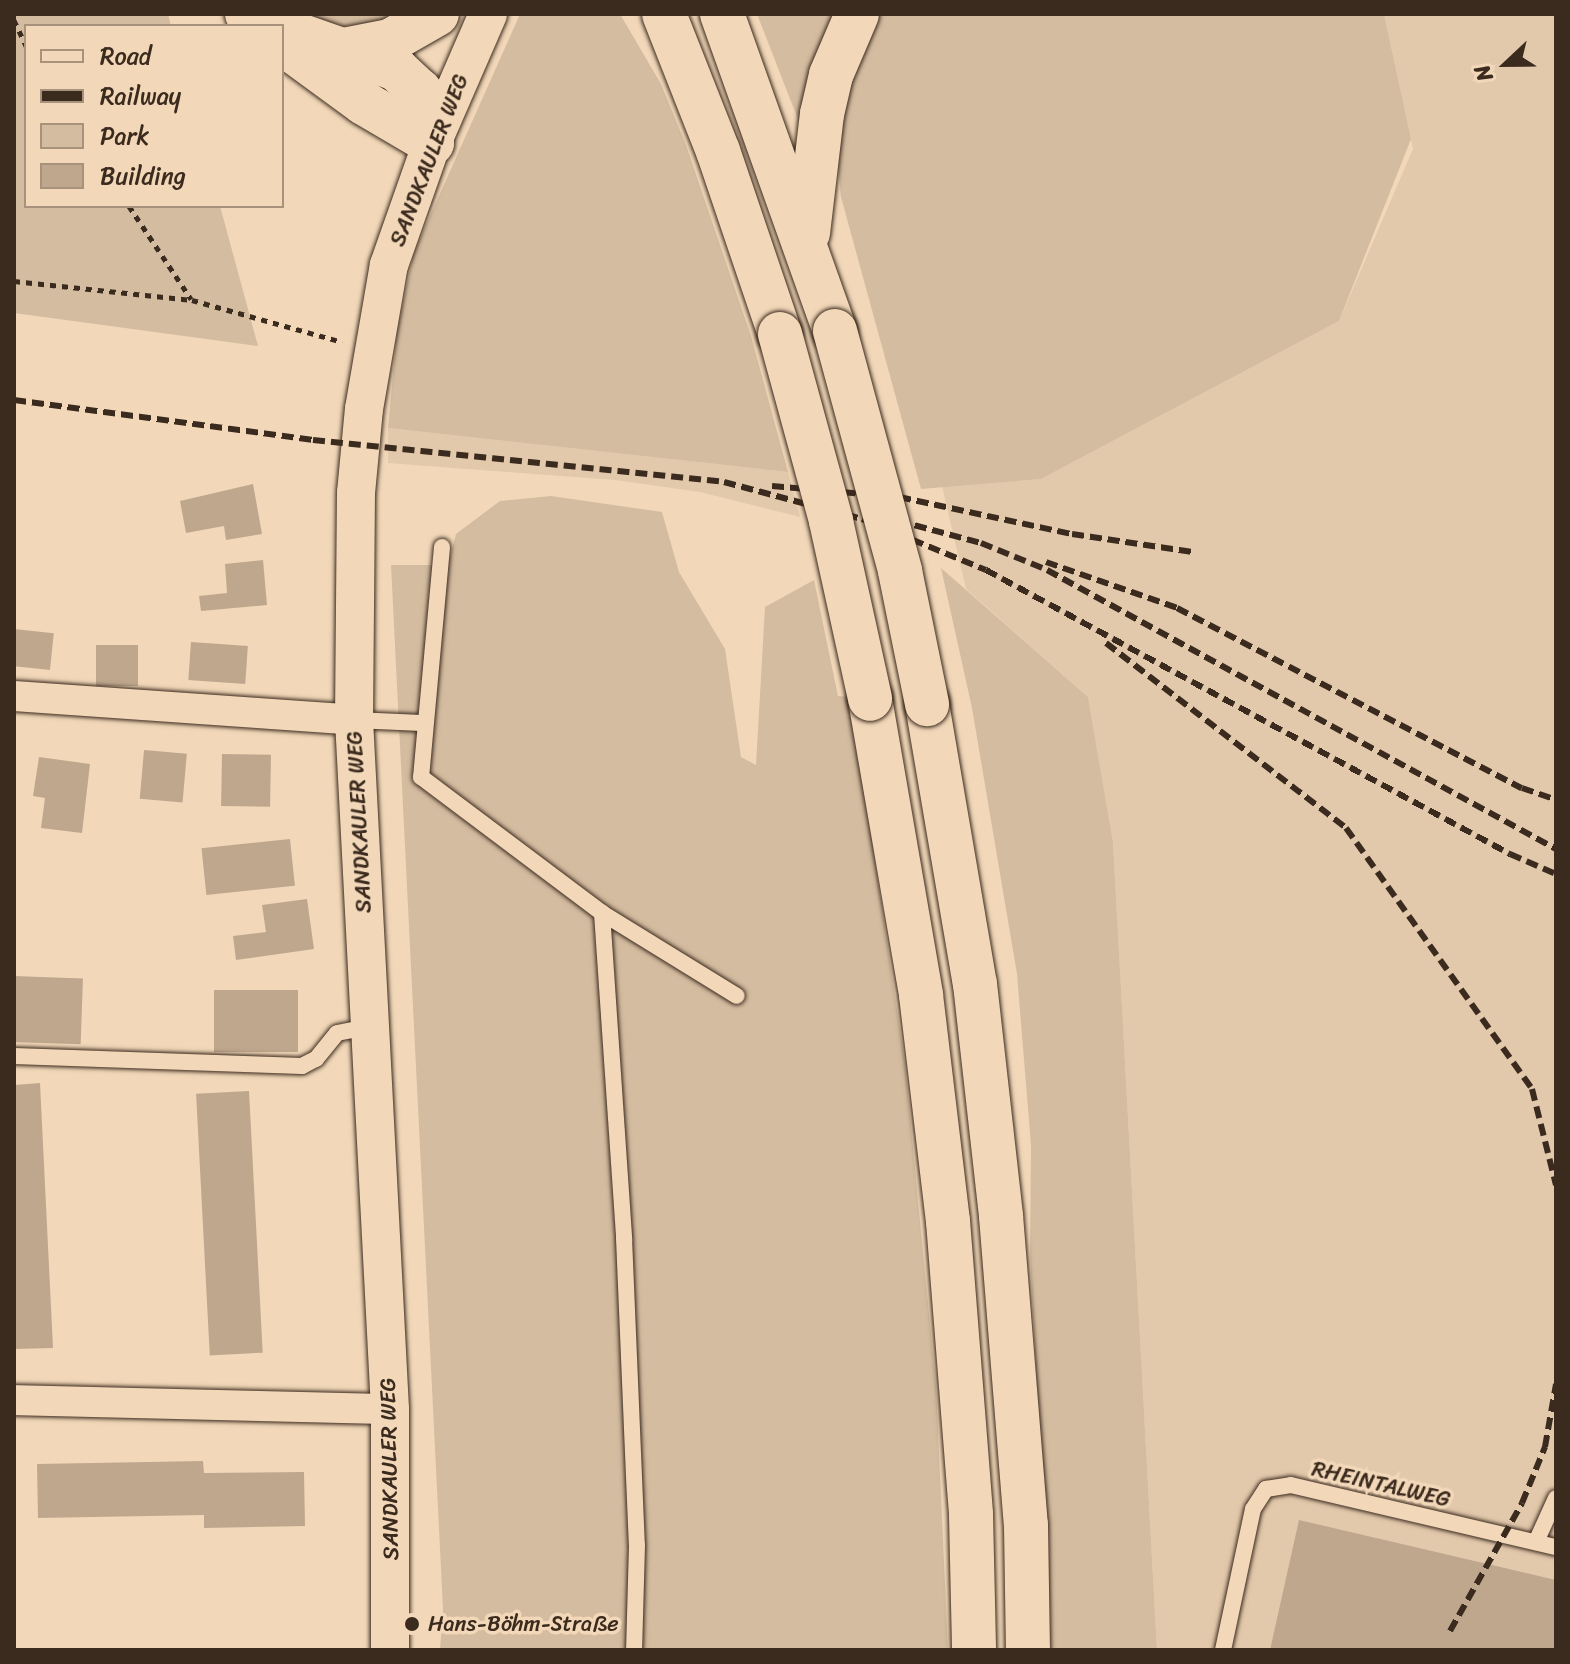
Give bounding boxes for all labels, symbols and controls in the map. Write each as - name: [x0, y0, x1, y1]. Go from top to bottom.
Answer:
- legend: [24, 24, 284, 208]
- north arrow: [1466, 24, 1546, 104]
- text: Road: [100, 35, 151, 77]
- text: N: [1462, 59, 1504, 88]
- street label: SANDKAULER WEG: [384, 70, 474, 250]
- text: Railway: [100, 75, 181, 117]
- text: Park: [100, 115, 149, 157]
- text: Building: [100, 155, 186, 197]
- street label: SANDKAULER WEG: [341, 730, 377, 914]
- street label: SANDKAULER WEG: [374, 1377, 404, 1561]
- street label: RHEINTALWEG: [1309, 1455, 1453, 1513]
- place label: Hans-Böhm-Straße: [428, 1611, 619, 1637]
- marker: Hans-Böhm-Straße: [403, 1615, 421, 1633]

